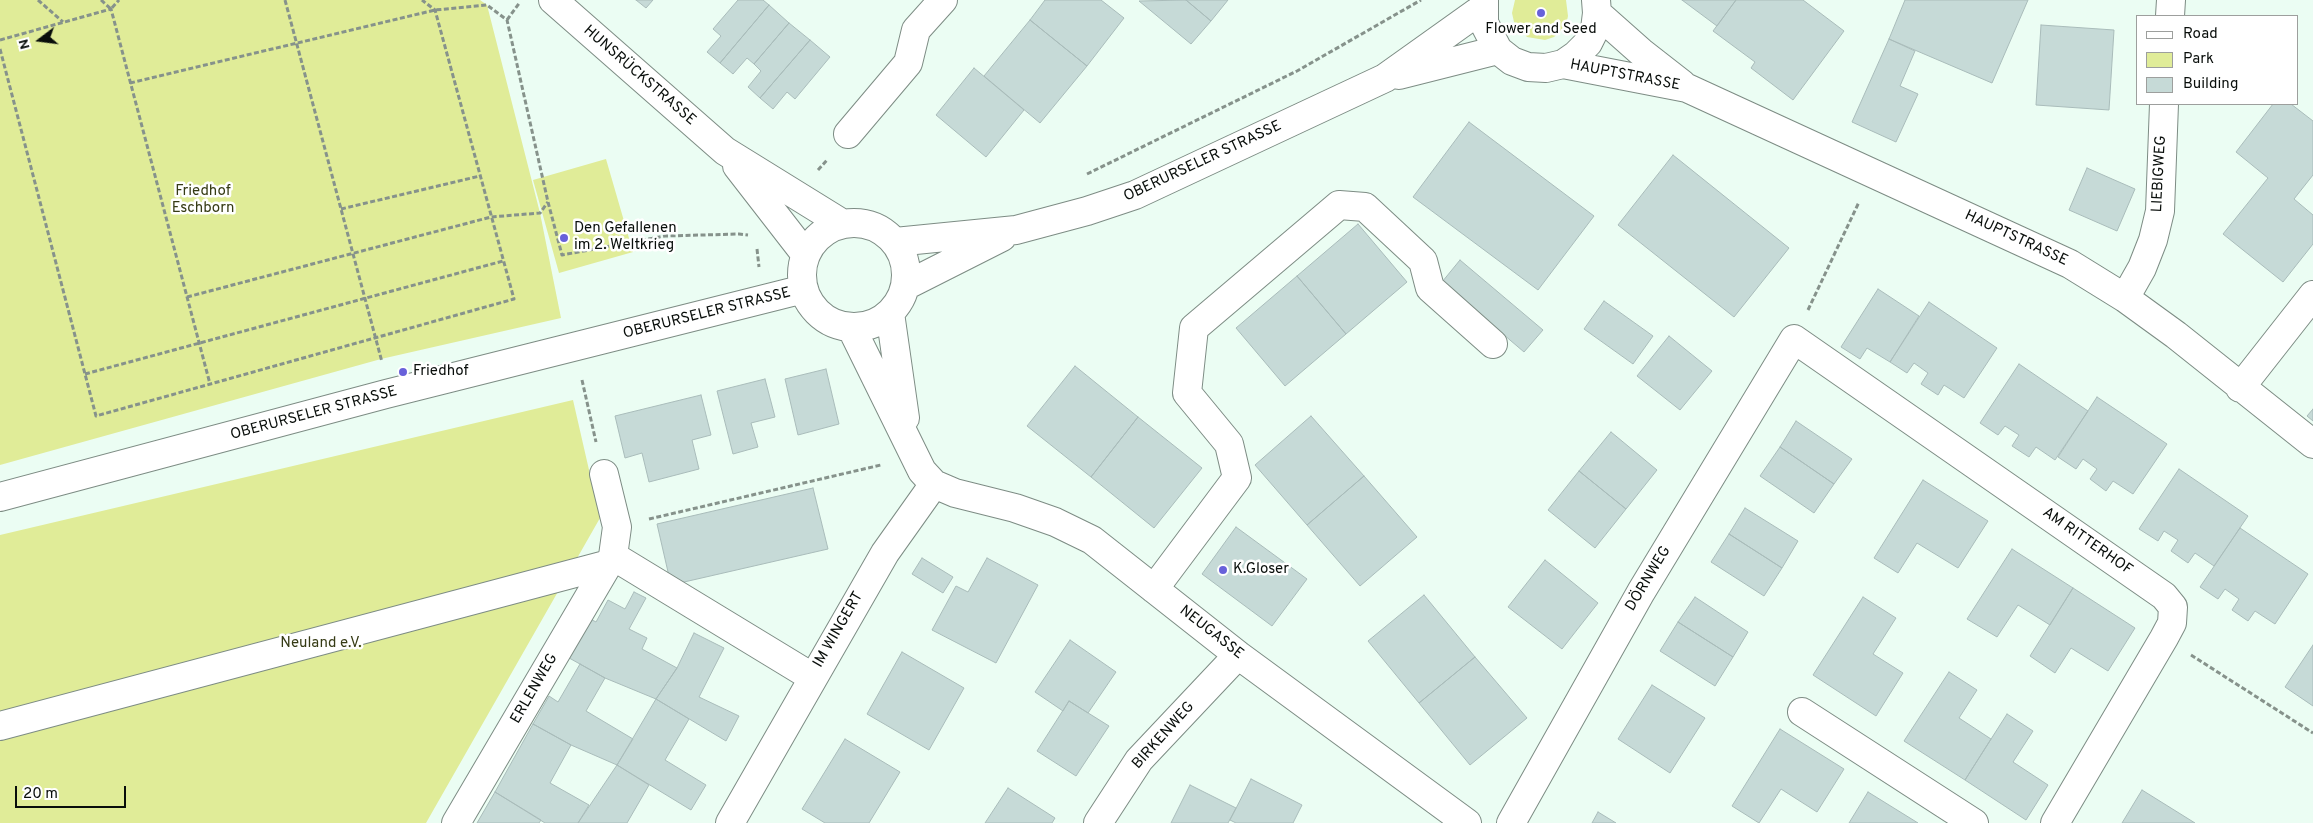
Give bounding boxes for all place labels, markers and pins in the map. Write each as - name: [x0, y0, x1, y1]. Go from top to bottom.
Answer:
- marker: Flower and Seed: [1535, 7, 1547, 19]
- place label: Flower and Seed: [1485, 21, 1597, 39]
- place label: Den Gefallenen im 2. Weltkrieg: [574, 220, 677, 255]
- marker: Den Gefallenen im 2. Weltkrieg: [558, 232, 570, 244]
- place label: Friedhof: [413, 363, 469, 381]
- marker: Friedhof: [397, 366, 409, 378]
- place label: K.Gloser: [1233, 561, 1289, 579]
- marker: K.Gloser: [1217, 564, 1229, 576]

